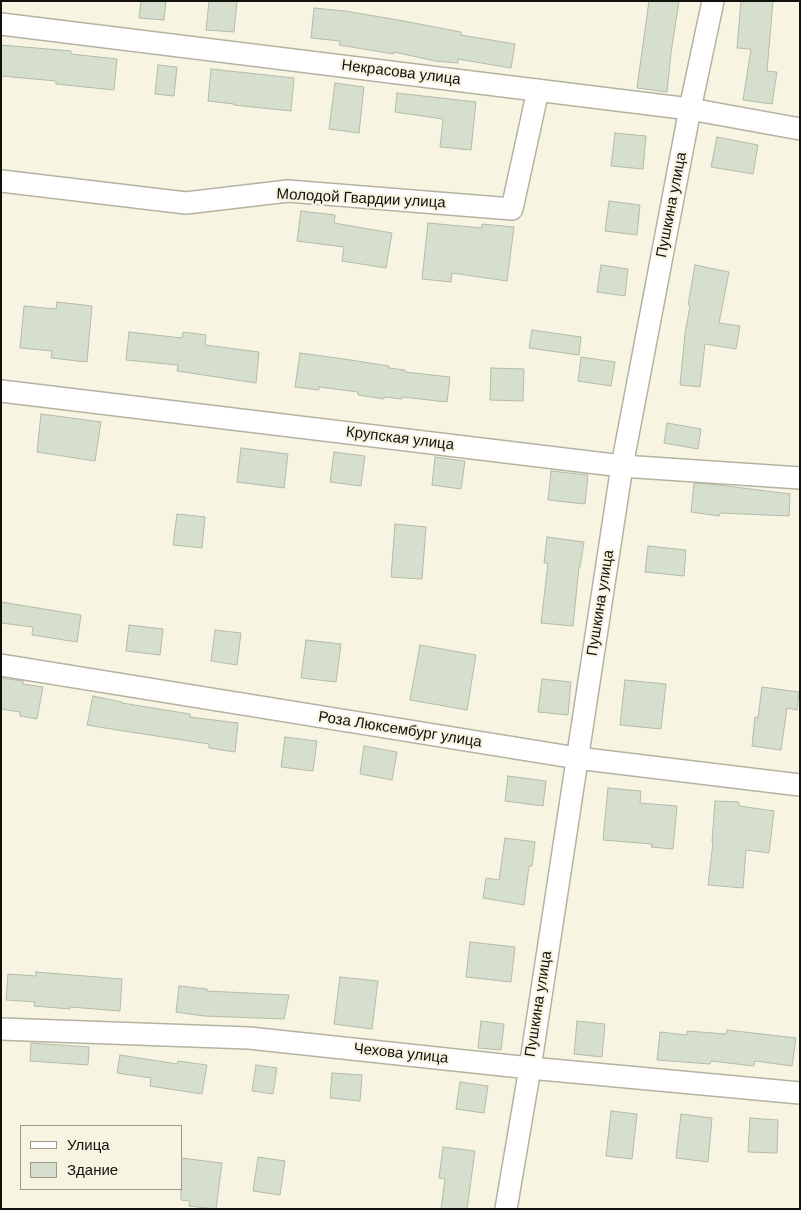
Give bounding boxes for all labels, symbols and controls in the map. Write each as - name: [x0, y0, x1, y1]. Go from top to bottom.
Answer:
- street label: Некрасова улица: [340, 57, 462, 89]
- street label: Пушкина улица: [653, 151, 691, 259]
- street label: Молодой Гвардии улица: [276, 186, 446, 212]
- street label: Крупская улица: [345, 423, 455, 455]
- street label: Пушкина улица: [584, 549, 618, 657]
- street label: Роза Люксембург улица: [317, 708, 483, 752]
- street label: Пушкина улица: [522, 950, 556, 1058]
- street label: Чехова улица: [353, 1040, 449, 1068]
- legend: [20, 1125, 182, 1190]
- text: Улица: [67, 1135, 110, 1155]
- text: Здание: [67, 1160, 118, 1180]

